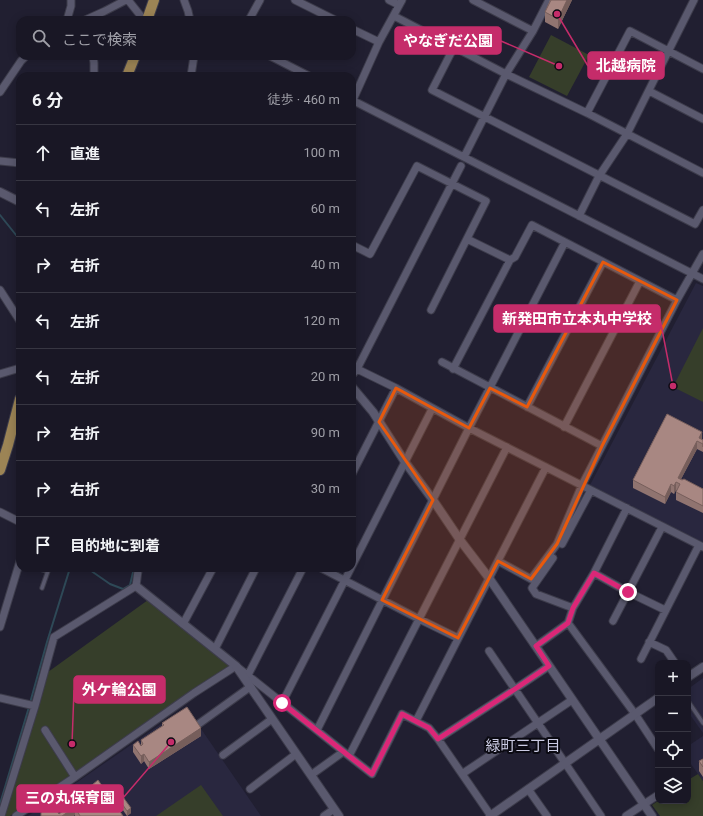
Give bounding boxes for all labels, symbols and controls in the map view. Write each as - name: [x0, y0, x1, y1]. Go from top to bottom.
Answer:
- search box: [16, 16, 356, 60]
- icon: search: [30, 27, 52, 49]
- callout: やなぎだ公園: [395, 27, 501, 54]
- text: ここで検索: [62, 31, 137, 49]
- text: やなぎだ公園: [403, 32, 493, 50]
- callout: 北越病院: [588, 52, 664, 79]
- text: 北越病院: [596, 57, 656, 75]
- text: 6 分: [32, 90, 63, 110]
- text: 徒歩 · 460 m: [268, 92, 340, 107]
- icon: ahead: [32, 142, 54, 164]
- text: 直進: [70, 145, 100, 163]
- text: 100 m: [303, 145, 340, 160]
- icon: left: [32, 198, 54, 220]
- text: 左折: [70, 201, 100, 219]
- text: 60 m: [311, 201, 340, 216]
- icon: right: [32, 254, 54, 276]
- text: 右折: [70, 257, 100, 275]
- text: 40 m: [311, 257, 340, 272]
- callout: 新発田市立本丸中学校: [494, 305, 660, 332]
- icon: left: [32, 310, 54, 332]
- text: 新発田市立本丸中学校: [502, 310, 652, 328]
- text: 左折: [70, 313, 100, 331]
- text: 120 m: [303, 313, 340, 328]
- icon: left: [32, 366, 54, 388]
- text: 左折: [70, 369, 100, 387]
- text: 20 m: [311, 369, 340, 384]
- icon: right: [32, 422, 54, 444]
- text: 右折: [70, 425, 100, 443]
- text: 90 m: [311, 425, 340, 440]
- icon: right: [32, 478, 54, 500]
- text: 右折: [70, 481, 100, 499]
- text: 30 m: [311, 481, 340, 496]
- icon: arrive: [32, 534, 54, 556]
- text: 目的地に到着: [70, 537, 160, 555]
- route end: [619, 583, 637, 601]
- map controls: [655, 660, 691, 804]
- button: +: [655, 660, 691, 696]
- callout: 外ケ輪公園: [74, 676, 165, 703]
- text: 外ケ輪公園: [81, 681, 157, 699]
- route start: [273, 694, 291, 712]
- button: −: [655, 696, 691, 732]
- button: locate: [655, 732, 691, 768]
- district label: 緑町三丁目: [485, 737, 561, 755]
- button: layers: [655, 768, 691, 804]
- callout: 三の丸保育園: [17, 785, 123, 812]
- text: 三の丸保育園: [25, 789, 115, 807]

